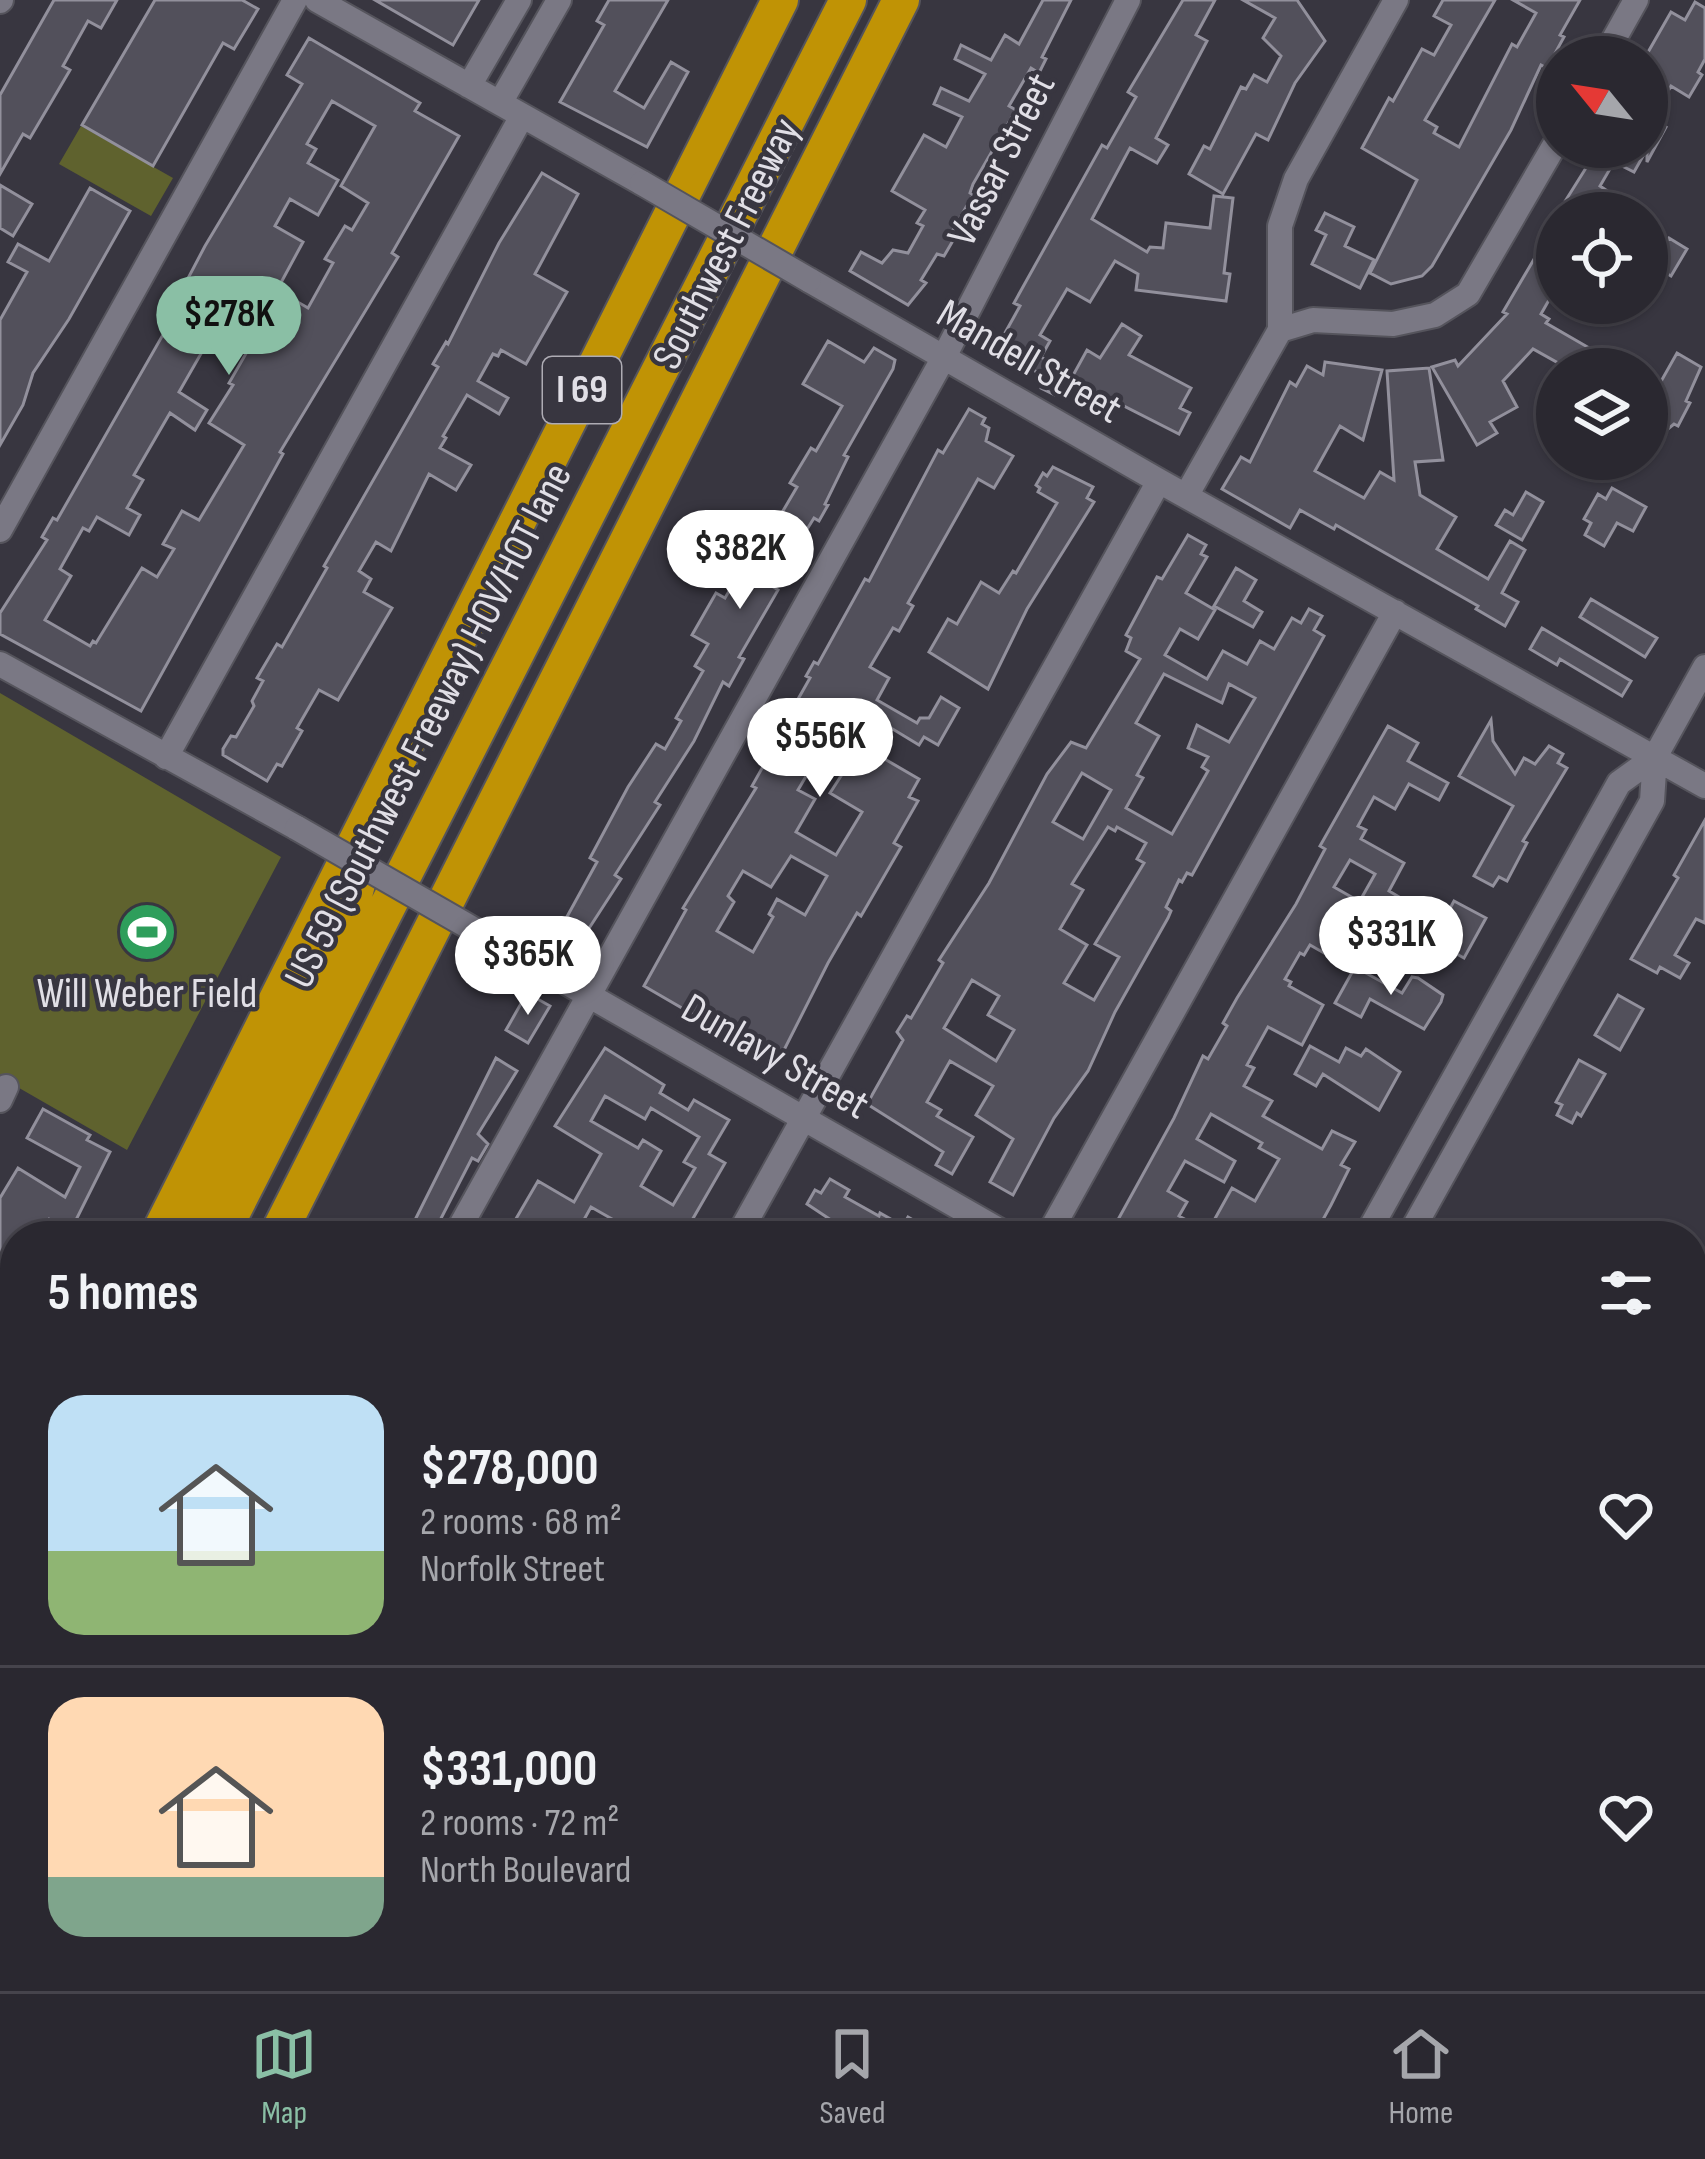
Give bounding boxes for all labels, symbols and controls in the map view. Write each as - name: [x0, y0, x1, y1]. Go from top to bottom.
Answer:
- north arrow: [1536, 36, 1668, 168]
- map controls: [1536, 36, 1668, 480]
- street label: Vassar Street: [937, 65, 1067, 255]
- street label: Southwest Freeway: [642, 110, 812, 378]
- button: locate: [1536, 192, 1668, 324]
- pin: $278K: [145, 276, 313, 378]
- street label: Mandell Street: [928, 289, 1130, 435]
- text: $278K: [183, 291, 275, 338]
- button: layers: [1536, 348, 1668, 480]
- road number: I 69: [543, 357, 621, 423]
- street label: US 59 (Southwest Freeway) HOV/HOT lane: [274, 455, 584, 997]
- pin: $382K: [656, 510, 824, 612]
- text: $382K: [694, 525, 786, 572]
- pin: $556K: [736, 698, 904, 800]
- text: $556K: [774, 713, 866, 760]
- pin: $331K: [1307, 896, 1475, 998]
- sports icon: Will Weber Field: [116, 901, 178, 963]
- text: $331K: [1346, 911, 1436, 958]
- pin: $365K: [444, 916, 612, 1018]
- text: $365K: [482, 931, 574, 978]
- place label: Will Weber Field: [37, 969, 257, 1020]
- street label: Dunlavy Street: [672, 983, 878, 1131]
- icon: filters: [1593, 1260, 1659, 1326]
- text: 5 homes: [48, 1263, 198, 1324]
- text: $278,000: [420, 1438, 599, 1499]
- icon: home: [144, 1443, 288, 1587]
- icon: heart: [1593, 1482, 1659, 1548]
- text: 2 rooms · 68 m²: [420, 1499, 622, 1546]
- text: Norfolk Street: [420, 1546, 605, 1593]
- text: $331,000: [420, 1739, 597, 1800]
- icon: home: [144, 1745, 288, 1889]
- icon: heart: [1593, 1784, 1659, 1850]
- text: 2 rooms · 72 m²: [420, 1800, 619, 1847]
- text: North Boulevard: [420, 1847, 631, 1894]
- tab: Map: [251, 2021, 317, 2133]
- tab: Saved: [819, 2021, 886, 2133]
- tab: Home: [1388, 2021, 1454, 2133]

